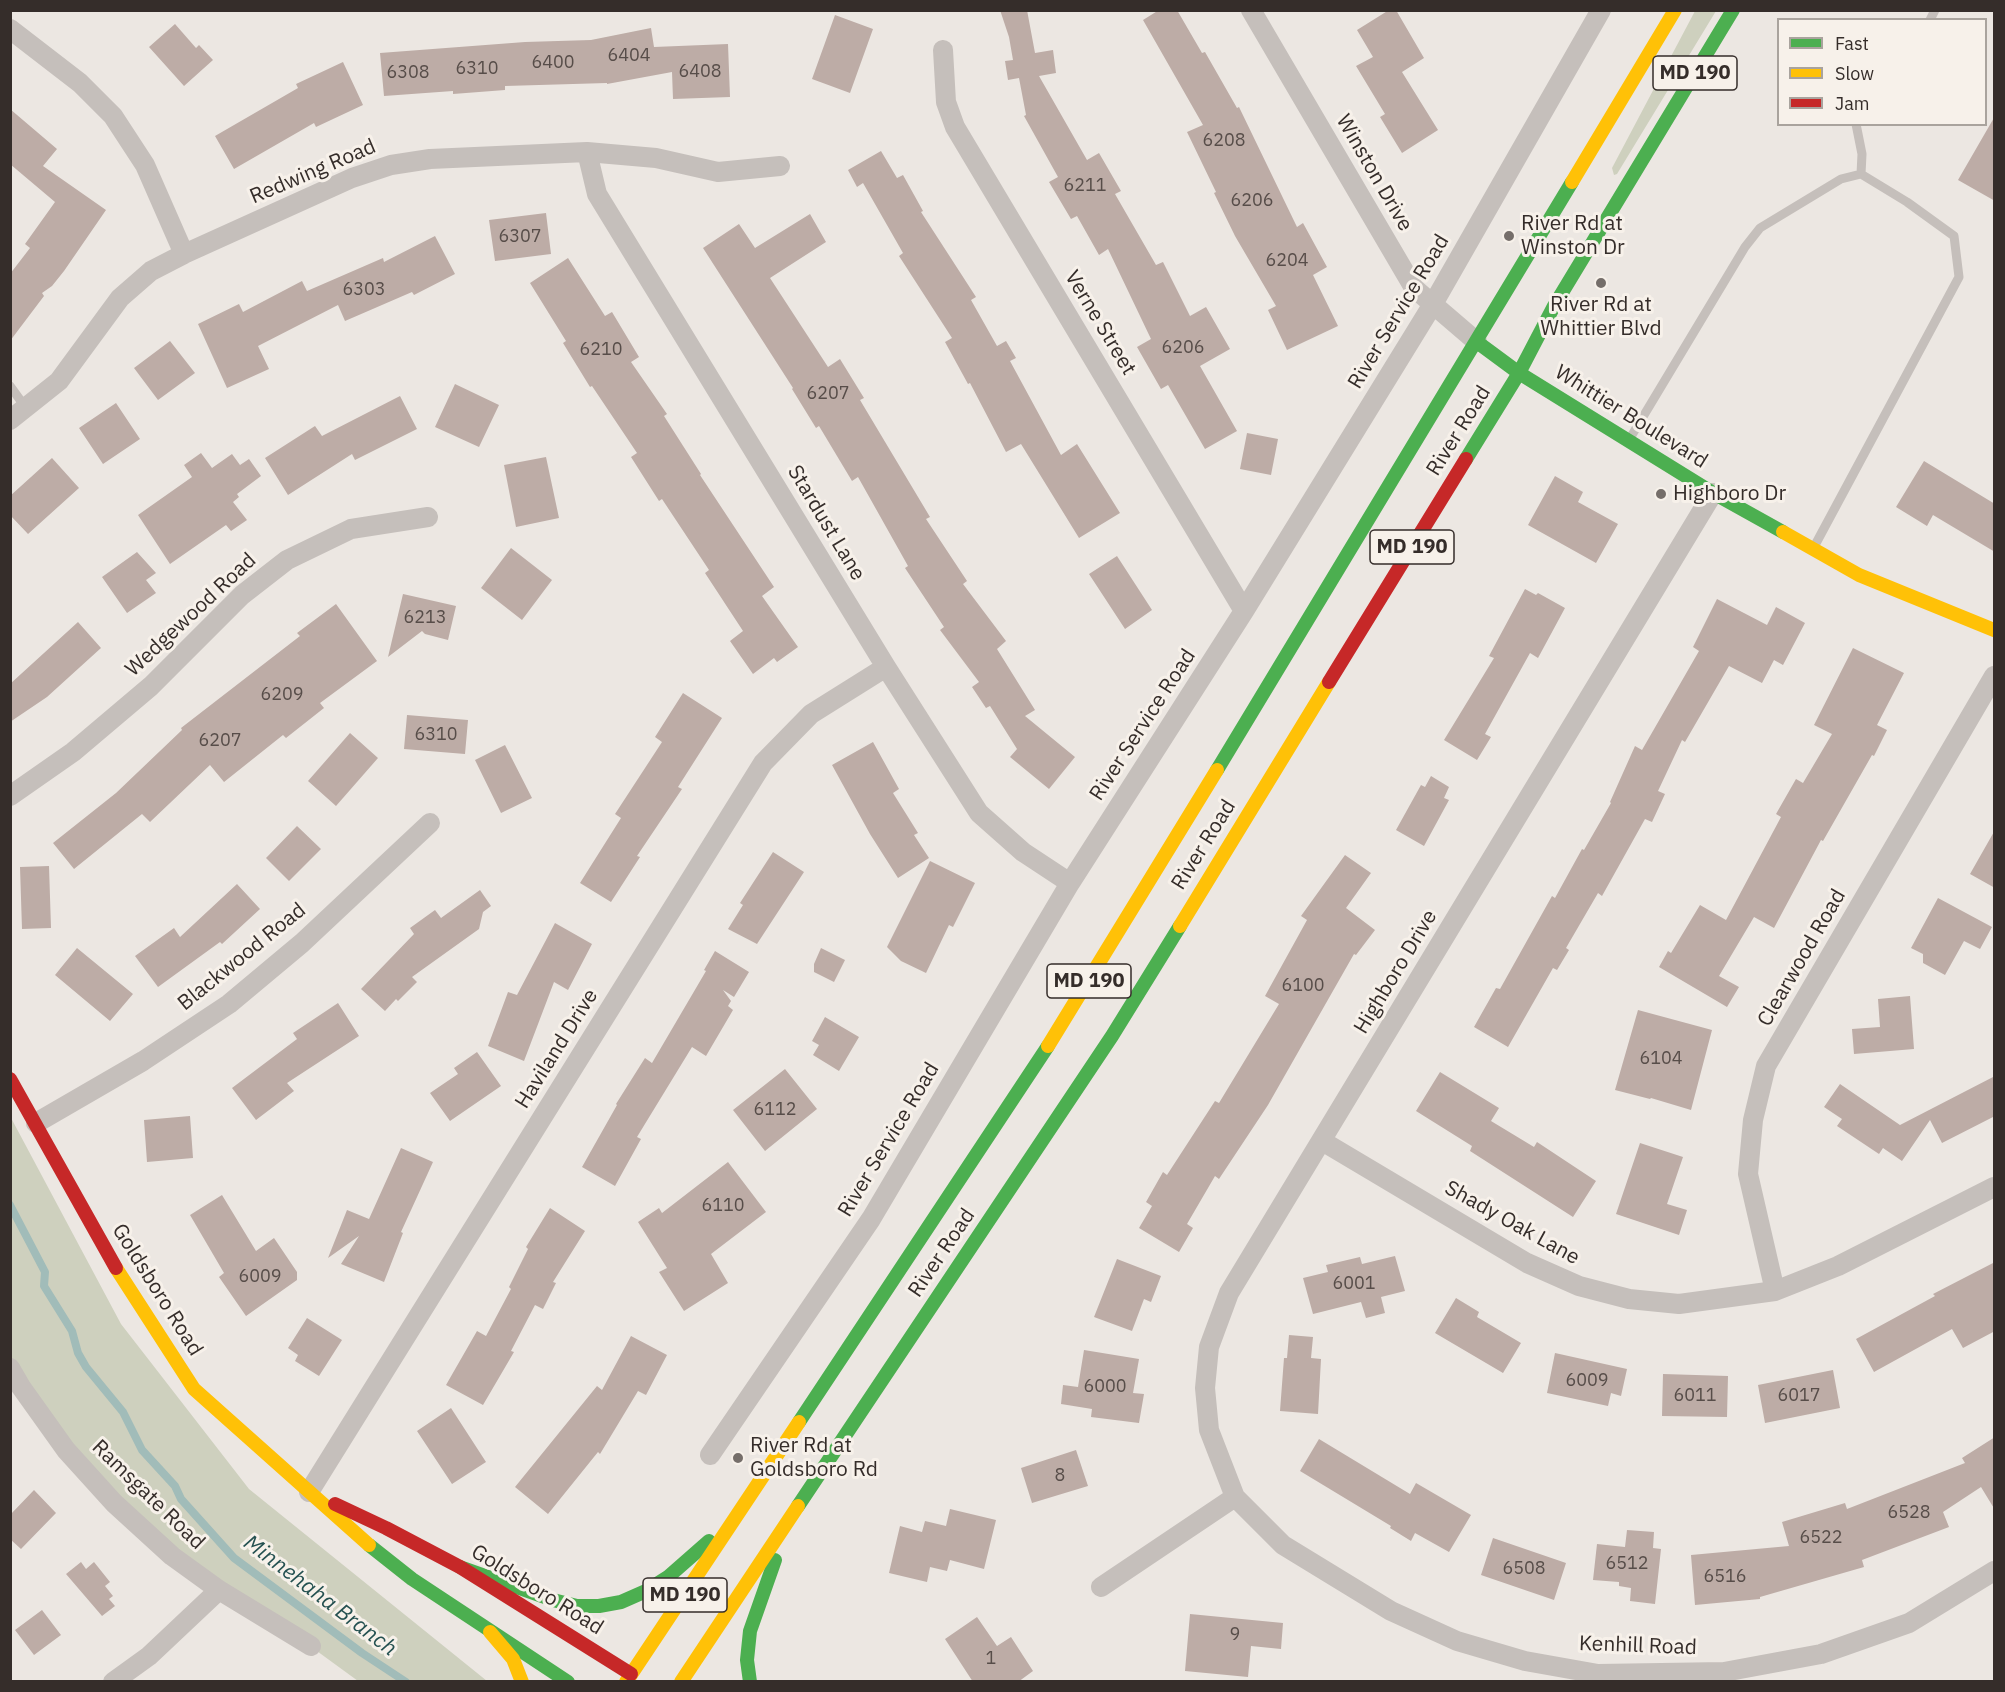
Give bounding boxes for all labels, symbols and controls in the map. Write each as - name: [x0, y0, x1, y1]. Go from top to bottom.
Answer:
- legend: [1777, 18, 1987, 126]
- text: Fast: [1835, 32, 1869, 55]
- house number: 6404: [607, 45, 651, 67]
- house number: 6400: [531, 52, 575, 74]
- road number: MD 190: [1653, 56, 1737, 90]
- house number: 6310: [455, 58, 499, 80]
- house number: 6408: [678, 61, 722, 83]
- house number: 6308: [386, 62, 430, 84]
- text: Slow: [1835, 62, 1874, 85]
- text: Jam: [1835, 92, 1870, 115]
- street label: Winston Drive: [1330, 110, 1418, 236]
- house number: 6208: [1202, 130, 1246, 152]
- street label: Redwing Road: [246, 134, 380, 210]
- house number: 6211: [1063, 175, 1107, 197]
- house number: 6206: [1230, 190, 1274, 212]
- place label: River Rd at Winston Dr: [1521, 211, 1625, 261]
- house number: 6307: [498, 226, 542, 248]
- marker: River Rd at Winston Dr: [1502, 229, 1516, 243]
- street label: River Service Road: [1343, 230, 1455, 394]
- house number: 6204: [1265, 250, 1309, 272]
- street label: Verne Street: [1059, 266, 1141, 380]
- marker: River Rd at Whittier Blvd: [1594, 276, 1608, 290]
- house number: 6303: [342, 279, 386, 301]
- place label: River Rd at Whittier Blvd: [1540, 292, 1662, 342]
- house number: 6206: [1161, 337, 1205, 359]
- house number: 6210: [579, 339, 623, 361]
- street label: Whittier Boulevard: [1550, 360, 1712, 474]
- street label: River Road: [1421, 381, 1497, 481]
- house number: 6207: [806, 383, 850, 405]
- street label: Stardust Lane: [782, 461, 870, 585]
- place label: Highboro Dr: [1673, 481, 1786, 507]
- marker: Highboro Dr: [1654, 487, 1668, 501]
- road number: MD 190: [1370, 530, 1454, 564]
- street label: Wedgewood Road: [120, 548, 262, 682]
- house number: 6213: [403, 607, 447, 629]
- street label: River Service Road: [1085, 645, 1201, 805]
- house number: 6209: [260, 684, 304, 706]
- house number: 6310: [414, 724, 458, 746]
- house number: 6207: [198, 730, 242, 752]
- street label: River Road: [1166, 795, 1242, 895]
- street label: Clearwood Road: [1753, 885, 1851, 1031]
- street label: Blackwood Road: [173, 898, 311, 1016]
- street label: Highboro Drive: [1349, 905, 1443, 1039]
- road number: MD 190: [1047, 964, 1131, 998]
- house number: 6100: [1281, 975, 1325, 997]
- street label: Haviland Drive: [510, 985, 604, 1113]
- house number: 6104: [1639, 1048, 1683, 1070]
- street label: River Service Road: [833, 1058, 945, 1222]
- house number: 6112: [753, 1099, 797, 1121]
- street label: Shady Oak Lane: [1440, 1176, 1584, 1270]
- house number: 6110: [701, 1195, 745, 1217]
- street label: River Road: [903, 1204, 981, 1302]
- street label: Goldsboro Road: [106, 1219, 208, 1361]
- house number: 6009: [238, 1266, 282, 1288]
- house number: 6001: [1332, 1273, 1376, 1295]
- house number: 6009: [1565, 1370, 1609, 1392]
- house number: 6000: [1083, 1376, 1127, 1398]
- house number: 6011: [1673, 1385, 1717, 1407]
- house number: 6017: [1777, 1385, 1821, 1407]
- place label: River Rd at Goldsboro Rd: [750, 1433, 878, 1483]
- street label: Ramsgate Road: [86, 1435, 210, 1555]
- marker: River Rd at Goldsboro Rd: [731, 1451, 745, 1465]
- house number: 8: [1055, 1465, 1065, 1487]
- house number: 6528: [1887, 1502, 1931, 1524]
- house number: 6522: [1799, 1527, 1843, 1549]
- water label: Minnehaha Branch: [238, 1530, 402, 1662]
- street label: Goldsboro Road: [466, 1539, 608, 1641]
- house number: 6512: [1605, 1553, 1649, 1575]
- house number: 6508: [1502, 1558, 1546, 1580]
- house number: 6516: [1703, 1566, 1747, 1588]
- road number: MD 190: [643, 1578, 727, 1612]
- house number: 9: [1230, 1624, 1240, 1646]
- street label: Kenhill Road: [1579, 1631, 1697, 1661]
- house number: 1: [986, 1648, 996, 1670]

